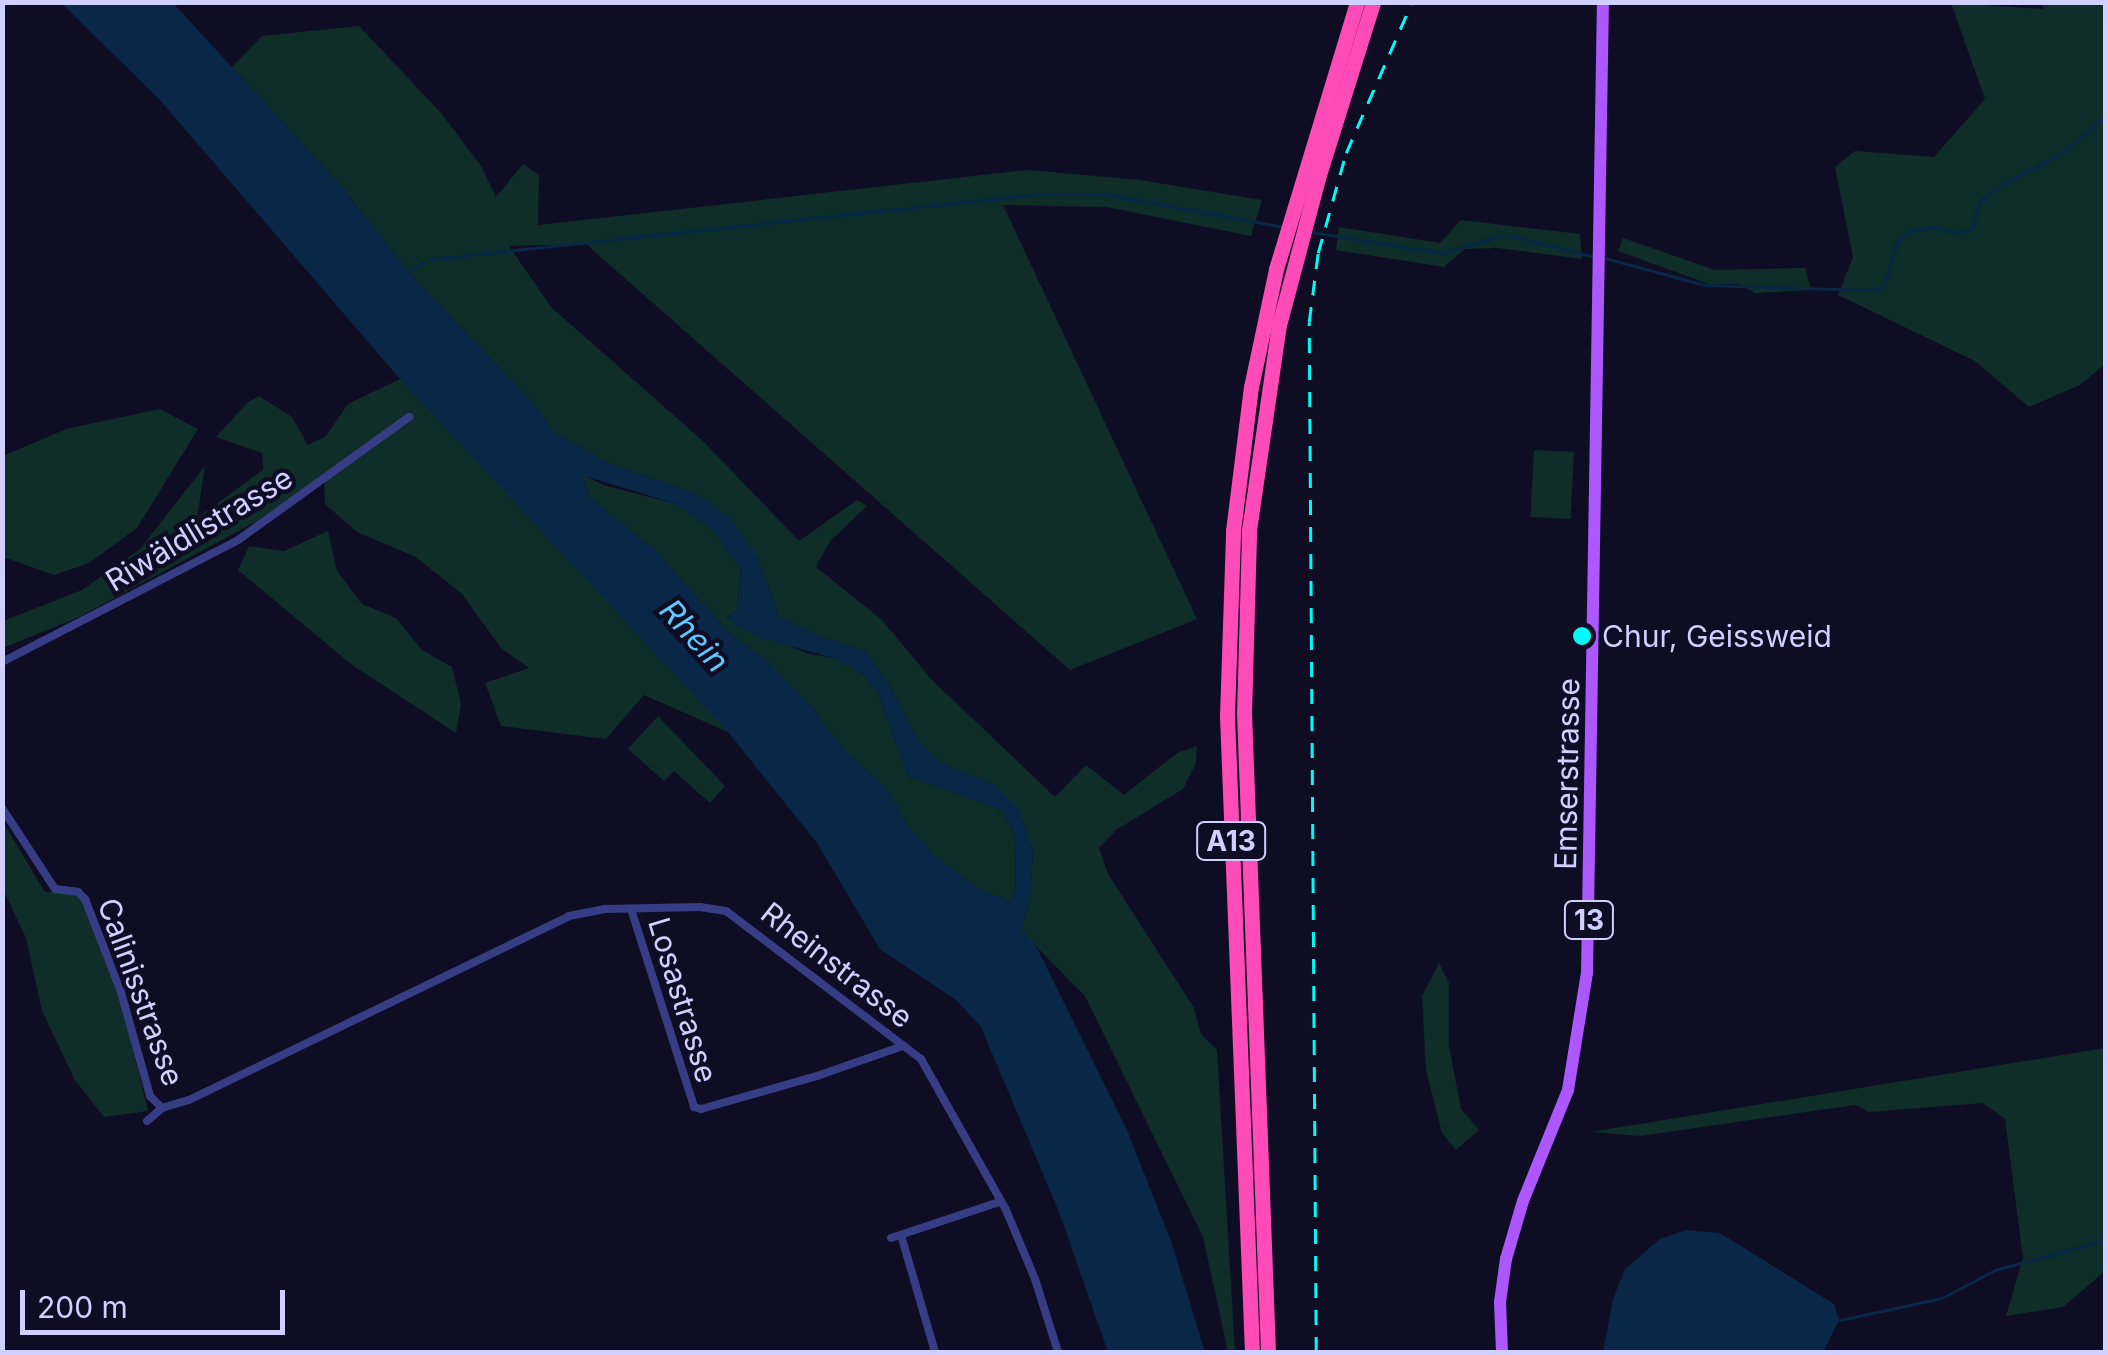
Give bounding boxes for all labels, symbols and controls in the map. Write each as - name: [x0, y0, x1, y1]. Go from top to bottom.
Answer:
- street label: Riwäldlistrasse: [99, 459, 299, 599]
- water label: Rhein: [651, 592, 737, 680]
- place label: Chur, Geissweid: [1602, 618, 1832, 654]
- marker: Chur, Geissweid: [1571, 625, 1593, 647]
- street label: Emserstrasse: [1547, 678, 1587, 870]
- road number: A13: [1196, 818, 1266, 864]
- street label: Calinisstrasse: [90, 893, 192, 1091]
- street label: Rheinstrasse: [754, 895, 920, 1035]
- road number: 13: [1562, 897, 1616, 943]
- street label: Losastrasse: [641, 913, 725, 1087]
- scale bar: [25, 1270, 290, 1332]
- text: 200 m: [37, 1289, 128, 1325]

